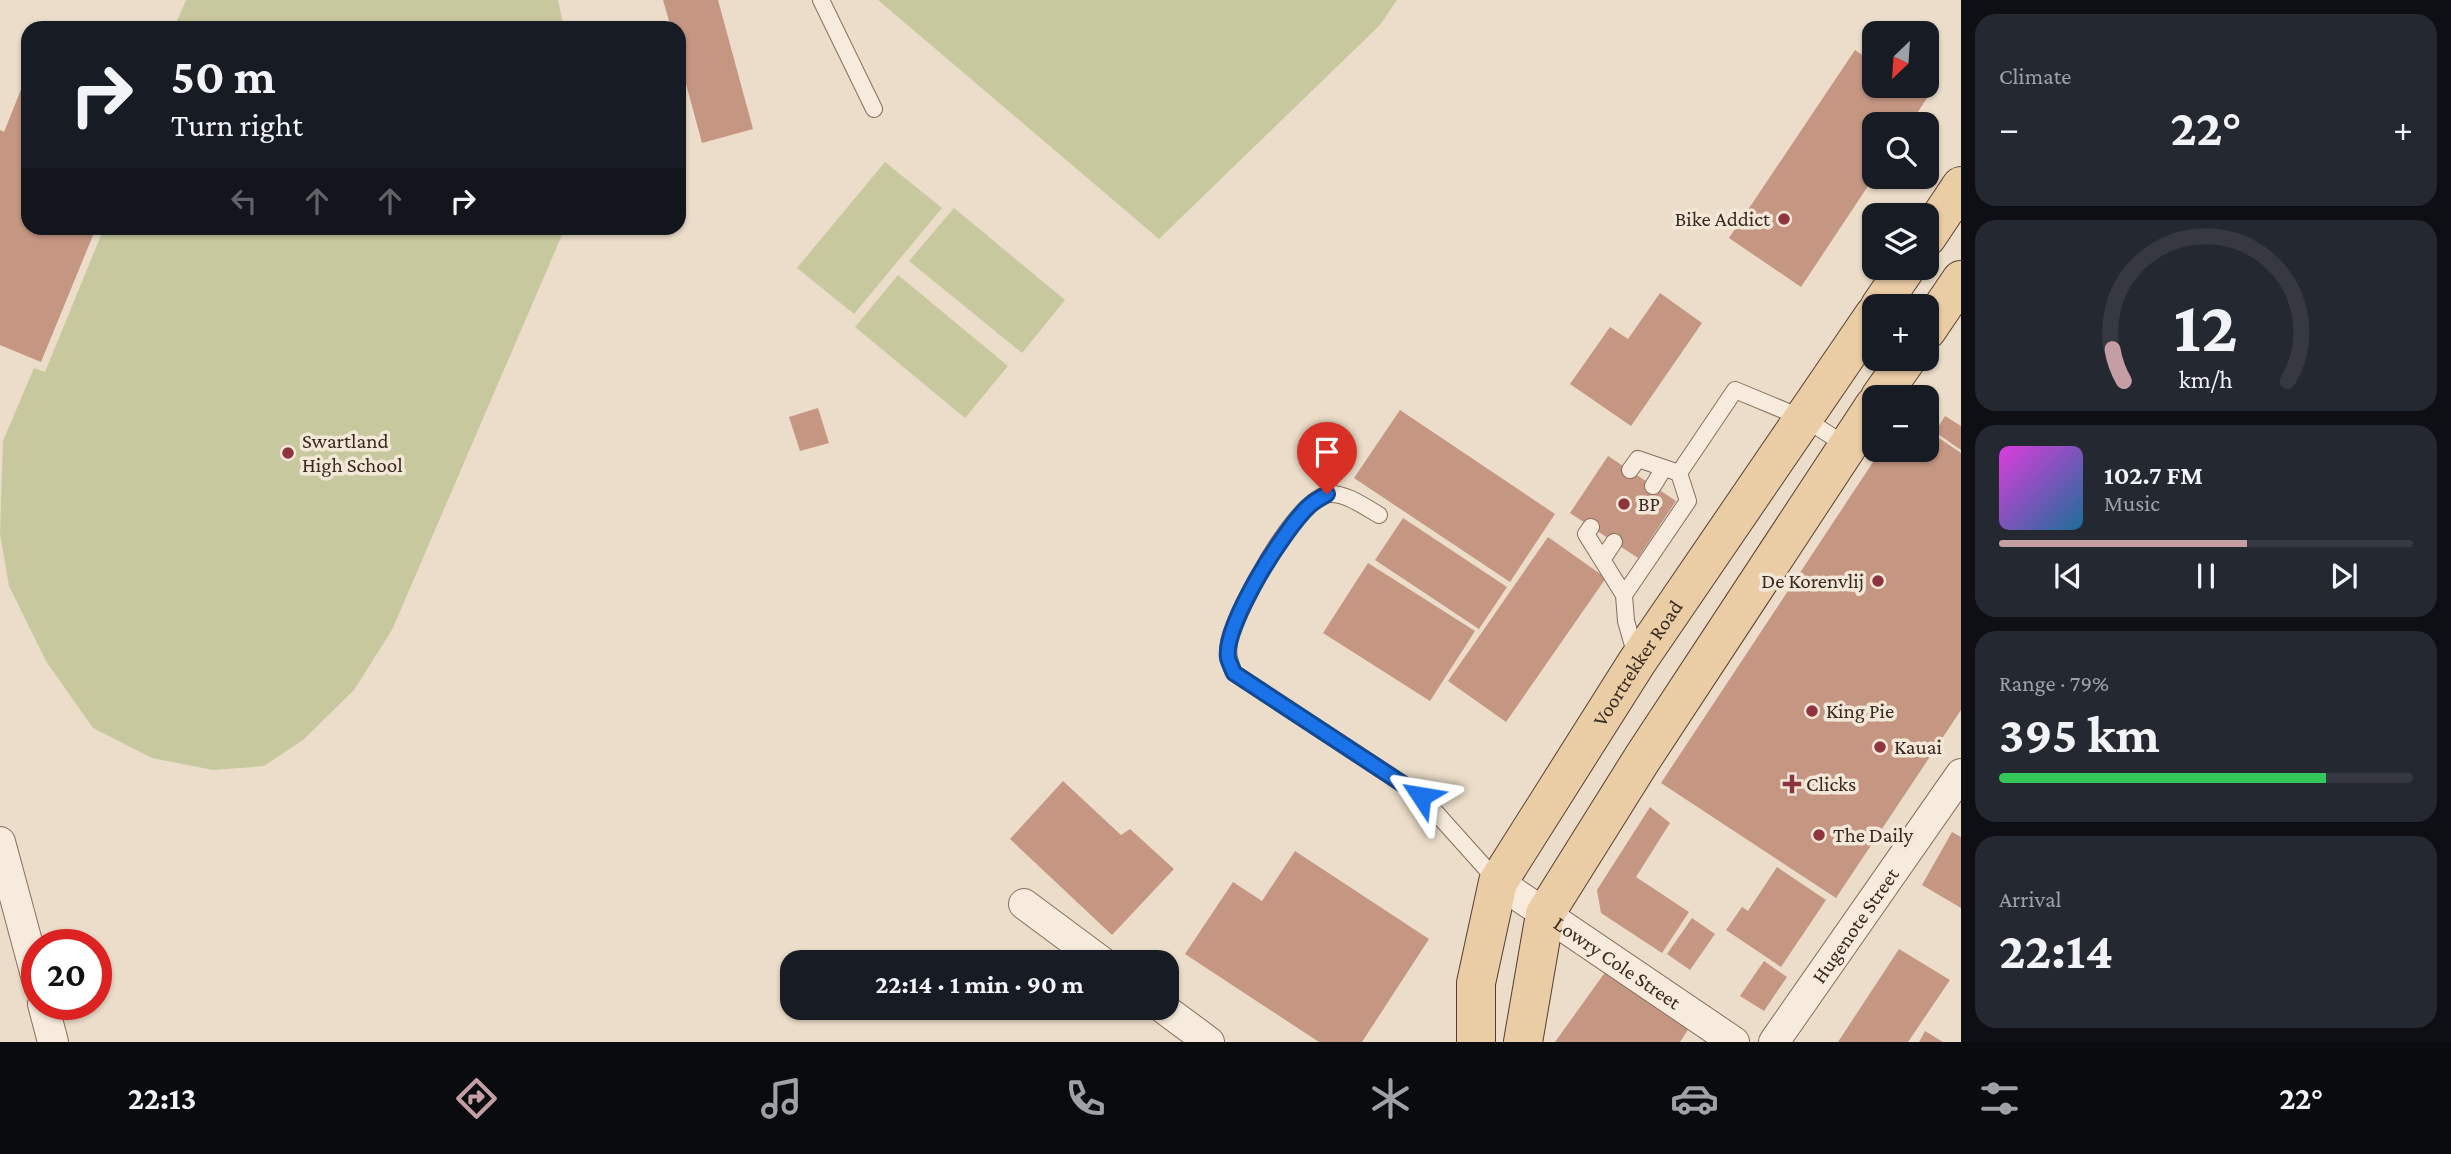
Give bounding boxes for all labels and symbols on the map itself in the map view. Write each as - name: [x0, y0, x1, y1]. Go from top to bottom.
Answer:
- north arrow: [1862, 21, 1939, 98]
- place label: Bike Addict: [1675, 207, 1771, 231]
- marker: Bike Addict: [1776, 211, 1792, 227]
- pin: [1297, 422, 1357, 494]
- place label: Swartland High School: [302, 429, 403, 477]
- marker: Swartland High School: [280, 445, 296, 461]
- place label: BP: [1638, 492, 1660, 516]
- marker: BP: [1616, 496, 1632, 512]
- place label: De Korenvlij: [1761, 569, 1864, 593]
- marker: De Korenvlij: [1870, 573, 1886, 589]
- street label: Voortrekker Road: [1588, 596, 1688, 731]
- place label: King Pie: [1826, 699, 1894, 723]
- marker: King Pie: [1804, 703, 1820, 719]
- place label: Kauai: [1894, 735, 1942, 759]
- marker: Kauai: [1872, 739, 1888, 755]
- position arrow: [1384, 759, 1458, 833]
- place label: Clicks: [1806, 772, 1856, 796]
- marker: Clicks: [1784, 776, 1800, 792]
- place label: The Daily: [1833, 823, 1914, 847]
- marker: The Daily: [1811, 827, 1827, 843]
- street label: Hugenote Street: [1807, 862, 1904, 988]
- street label: Lowry Cole Street: [1549, 911, 1686, 1015]
- speed limit sign: 20: [21, 929, 112, 1020]

